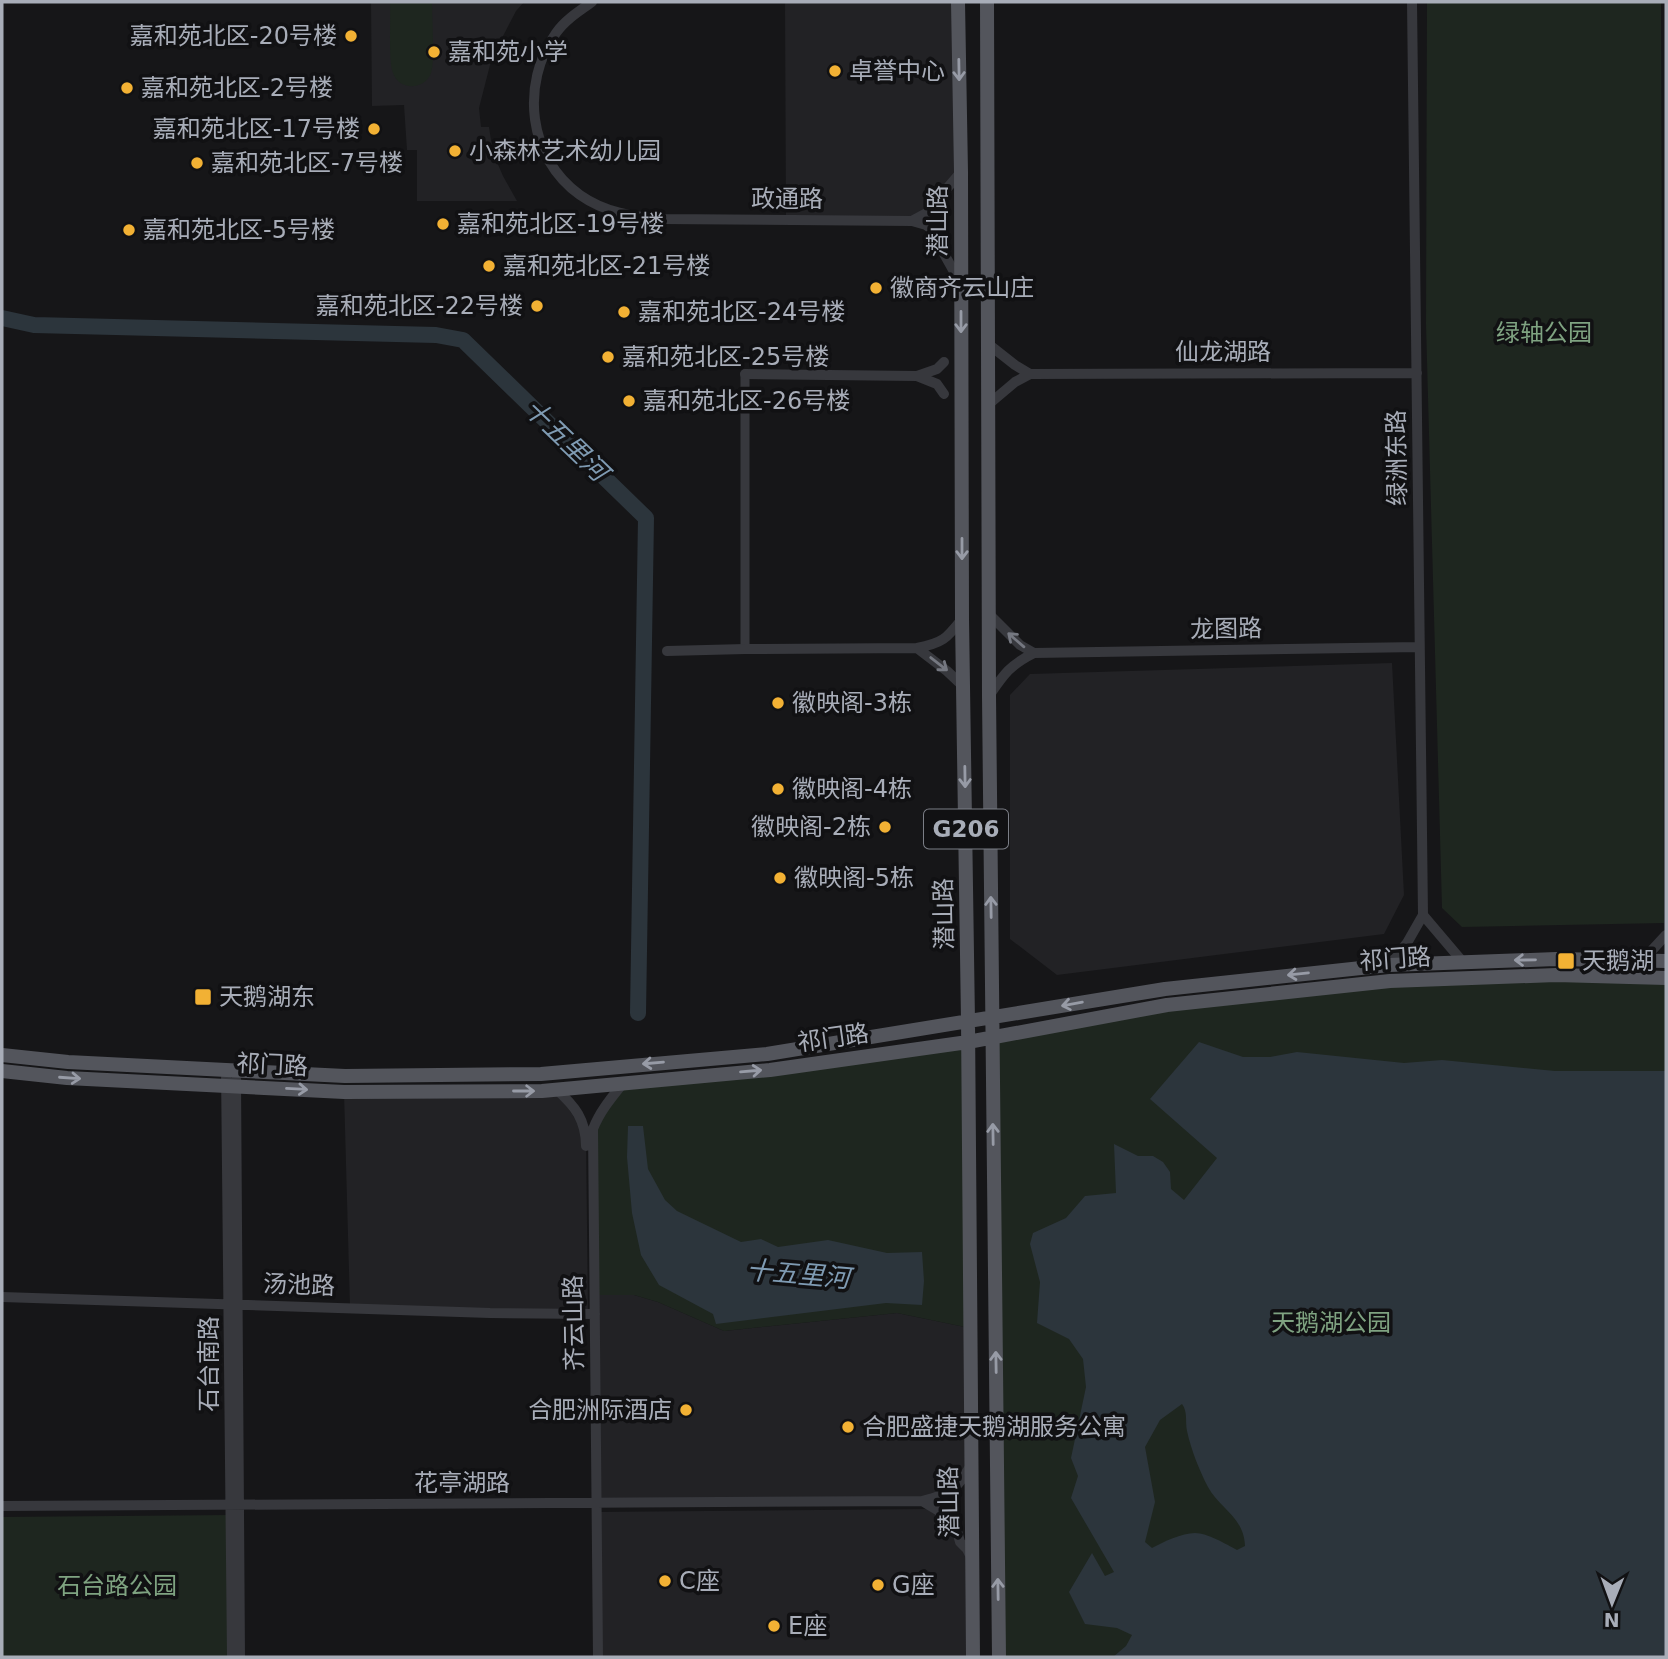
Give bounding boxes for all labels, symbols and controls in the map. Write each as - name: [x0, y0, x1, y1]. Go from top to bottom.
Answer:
- place label: 嘉和苑北区-20号楼: [130, 22, 337, 50]
- marker: 嘉和苑北区-20号楼: [343, 28, 359, 44]
- place label: 嘉和苑小学: [448, 38, 568, 66]
- marker: 嘉和苑小学: [426, 44, 442, 60]
- place label: 卓誉中心: [849, 57, 945, 85]
- one-way arrow: [952, 58, 966, 81]
- marker: 卓誉中心: [827, 63, 843, 79]
- place label: 嘉和苑北区-2号楼: [141, 74, 333, 102]
- marker: 嘉和苑北区-2号楼: [119, 80, 135, 96]
- place label: 嘉和苑北区-17号楼: [153, 115, 360, 143]
- marker: 嘉和苑北区-17号楼: [366, 121, 382, 137]
- place label: 小森林艺术幼儿园: [469, 137, 661, 165]
- marker: 小森林艺术幼儿园: [447, 143, 463, 159]
- place label: 嘉和苑北区-7号楼: [211, 149, 403, 177]
- marker: 嘉和苑北区-7号楼: [189, 155, 205, 171]
- street label: 政通路: [751, 185, 823, 213]
- street label: 潜山路: [924, 185, 952, 257]
- place label: 嘉和苑北区-19号楼: [457, 210, 664, 238]
- place label: 嘉和苑北区-5号楼: [143, 216, 335, 244]
- marker: 嘉和苑北区-19号楼: [435, 216, 451, 232]
- marker: 嘉和苑北区-5号楼: [121, 222, 137, 238]
- place label: 嘉和苑北区-21号楼: [503, 252, 710, 280]
- marker: 嘉和苑北区-21号楼: [481, 258, 497, 274]
- place label: 徽商齐云山庄: [890, 274, 1034, 302]
- marker: 徽商齐云山庄: [868, 280, 884, 296]
- place label: 嘉和苑北区-22号楼: [316, 292, 523, 320]
- marker: 嘉和苑北区-22号楼: [529, 298, 545, 314]
- place label: 嘉和苑北区-24号楼: [638, 298, 845, 326]
- marker: 嘉和苑北区-24号楼: [616, 304, 632, 320]
- one-way arrow: [954, 310, 968, 333]
- park label: 绿轴公园: [1496, 319, 1592, 347]
- street label: 仙龙湖路: [1175, 338, 1271, 366]
- place label: 嘉和苑北区-25号楼: [622, 343, 829, 371]
- marker: 嘉和苑北区-25号楼: [600, 349, 616, 365]
- place label: 嘉和苑北区-26号楼: [643, 387, 850, 415]
- water label: 十五里河: [518, 393, 617, 490]
- marker: 嘉和苑北区-26号楼: [621, 393, 637, 409]
- street label: 绿洲东路: [1382, 410, 1412, 506]
- one-way arrow: [955, 538, 969, 561]
- street label: 龙图路: [1190, 614, 1262, 644]
- one-way arrow: [1007, 632, 1025, 648]
- one-way arrow: [929, 657, 947, 672]
- place label: 徽映阁-3栋: [792, 689, 912, 717]
- marker: 徽映阁-3栋: [770, 695, 786, 711]
- one-way arrow: [958, 765, 972, 788]
- place label: 徽映阁-4栋: [792, 775, 912, 803]
- marker: 徽映阁-4栋: [770, 781, 786, 797]
- road number: G206: [924, 810, 1008, 848]
- place label: 徽映阁-2栋: [751, 813, 871, 841]
- marker: 徽映阁-2栋: [877, 819, 893, 835]
- place label: 徽映阁-5栋: [794, 864, 914, 892]
- marker: 徽映阁-5栋: [772, 870, 788, 886]
- street label: 潜山路: [929, 878, 959, 950]
- one-way arrow: [984, 895, 998, 918]
- street label: 祁门路: [1358, 943, 1432, 975]
- place label: 天鹅湖: [1582, 947, 1654, 975]
- marker: 天鹅湖: [1556, 951, 1576, 971]
- one-way arrow: [1513, 953, 1536, 967]
- one-way arrow: [1287, 968, 1309, 981]
- place label: 天鹅湖东: [219, 983, 315, 1011]
- marker: 天鹅湖东: [193, 987, 213, 1007]
- one-way arrow: [1061, 998, 1084, 1011]
- street label: 祁门路: [795, 1019, 871, 1057]
- street label: 祁门路: [235, 1049, 309, 1081]
- one-way arrow: [642, 1057, 665, 1070]
- one-way arrow: [739, 1064, 762, 1077]
- one-way arrow: [58, 1072, 80, 1085]
- one-way arrow: [285, 1083, 308, 1096]
- one-way arrow: [513, 1084, 536, 1098]
- one-way arrow: [986, 1123, 1000, 1146]
- water label: 十五里河: [745, 1255, 856, 1294]
- street label: 汤池路: [263, 1270, 335, 1300]
- street label: 齐云山路: [559, 1275, 589, 1371]
- park label: 天鹅湖公园: [1271, 1309, 1391, 1337]
- street label: 石台南路: [195, 1316, 223, 1412]
- one-way arrow: [989, 1350, 1002, 1373]
- place label: 合肥洲际酒店: [528, 1396, 672, 1424]
- marker: 合肥洲际酒店: [678, 1402, 694, 1418]
- place label: 合肥盛捷天鹅湖服务公寓: [862, 1413, 1126, 1441]
- marker: 合肥盛捷天鹅湖服务公寓: [840, 1419, 856, 1435]
- street label: 潜山路: [934, 1466, 964, 1538]
- street label: 花亭湖路: [414, 1469, 510, 1497]
- place label: C座: [679, 1567, 720, 1595]
- north arrow: [1577, 1568, 1647, 1638]
- place label: G座: [892, 1571, 935, 1599]
- park label: 石台路公园: [57, 1572, 177, 1600]
- marker: C座: [657, 1573, 673, 1589]
- marker: G座: [870, 1577, 886, 1593]
- one-way arrow: [991, 1578, 1005, 1601]
- text: N: [1604, 1609, 1620, 1631]
- place label: E座: [788, 1612, 827, 1640]
- marker: E座: [766, 1618, 782, 1634]

